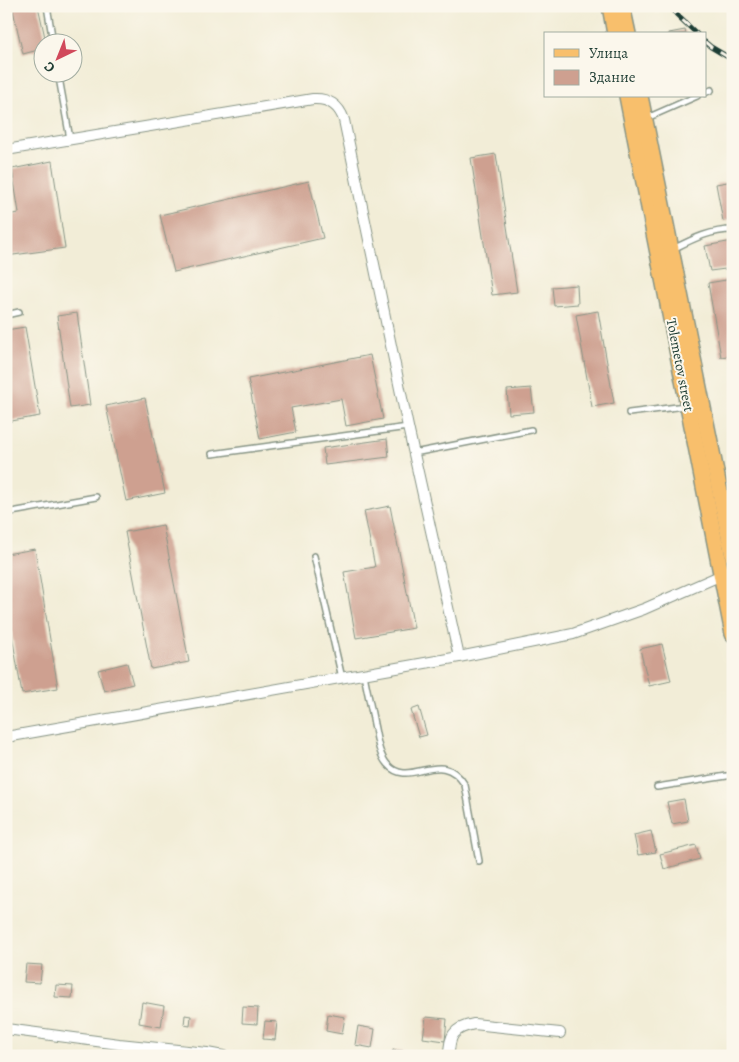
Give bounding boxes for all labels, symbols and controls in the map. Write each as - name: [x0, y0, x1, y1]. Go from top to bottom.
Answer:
- north arrow: [32, 32, 82, 82]
- legend: [544, 32, 706, 98]
- text: Улица: [589, 43, 628, 63]
- text: С: [40, 57, 59, 77]
- text: Здание: [589, 67, 636, 87]
- street label: Tolemetov street: [662, 317, 698, 414]

